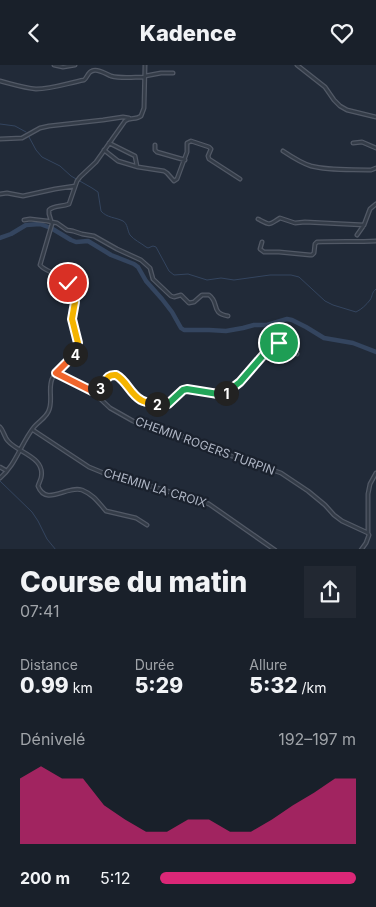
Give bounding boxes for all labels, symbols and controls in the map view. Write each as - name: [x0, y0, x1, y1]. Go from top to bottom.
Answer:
- icon: back: [20, 19, 48, 47]
- icon: heart: [328, 19, 356, 47]
- text: Kadence: [140, 20, 236, 46]
- pin: [47, 262, 89, 304]
- icon: check: [54, 269, 82, 297]
- pin: [258, 322, 300, 364]
- icon: arrive: [265, 329, 293, 357]
- pin: 4: [62, 341, 88, 367]
- text: 4: [71, 346, 80, 363]
- pin: 3: [88, 375, 112, 401]
- text: 3: [96, 380, 105, 397]
- pin: 1: [214, 381, 238, 405]
- text: 1: [223, 385, 230, 402]
- pin: 2: [144, 391, 170, 417]
- text: 2: [153, 396, 162, 413]
- street label: CHEMIN ROGERS TURPIN: [133, 413, 277, 478]
- street label: CHEMIN LA CROIX: [102, 465, 208, 510]
- text: Course du matin: [20, 565, 247, 599]
- button: share: [304, 566, 356, 618]
- text: 07:41: [20, 601, 59, 621]
- text: Distance: [20, 656, 78, 673]
- text: Durée: [135, 656, 174, 673]
- text: Allure: [249, 656, 287, 673]
- text: 0.99: [20, 673, 69, 698]
- text: 5:29: [135, 673, 183, 698]
- text: 5:32: [249, 673, 298, 698]
- text: km: [69, 679, 93, 696]
- text: /km: [298, 679, 327, 696]
- text: Dénivelé: [20, 729, 85, 749]
- text: 192–197 m: [278, 729, 356, 749]
- text: 200 m: [20, 868, 70, 888]
- text: 5:12: [100, 868, 131, 888]

